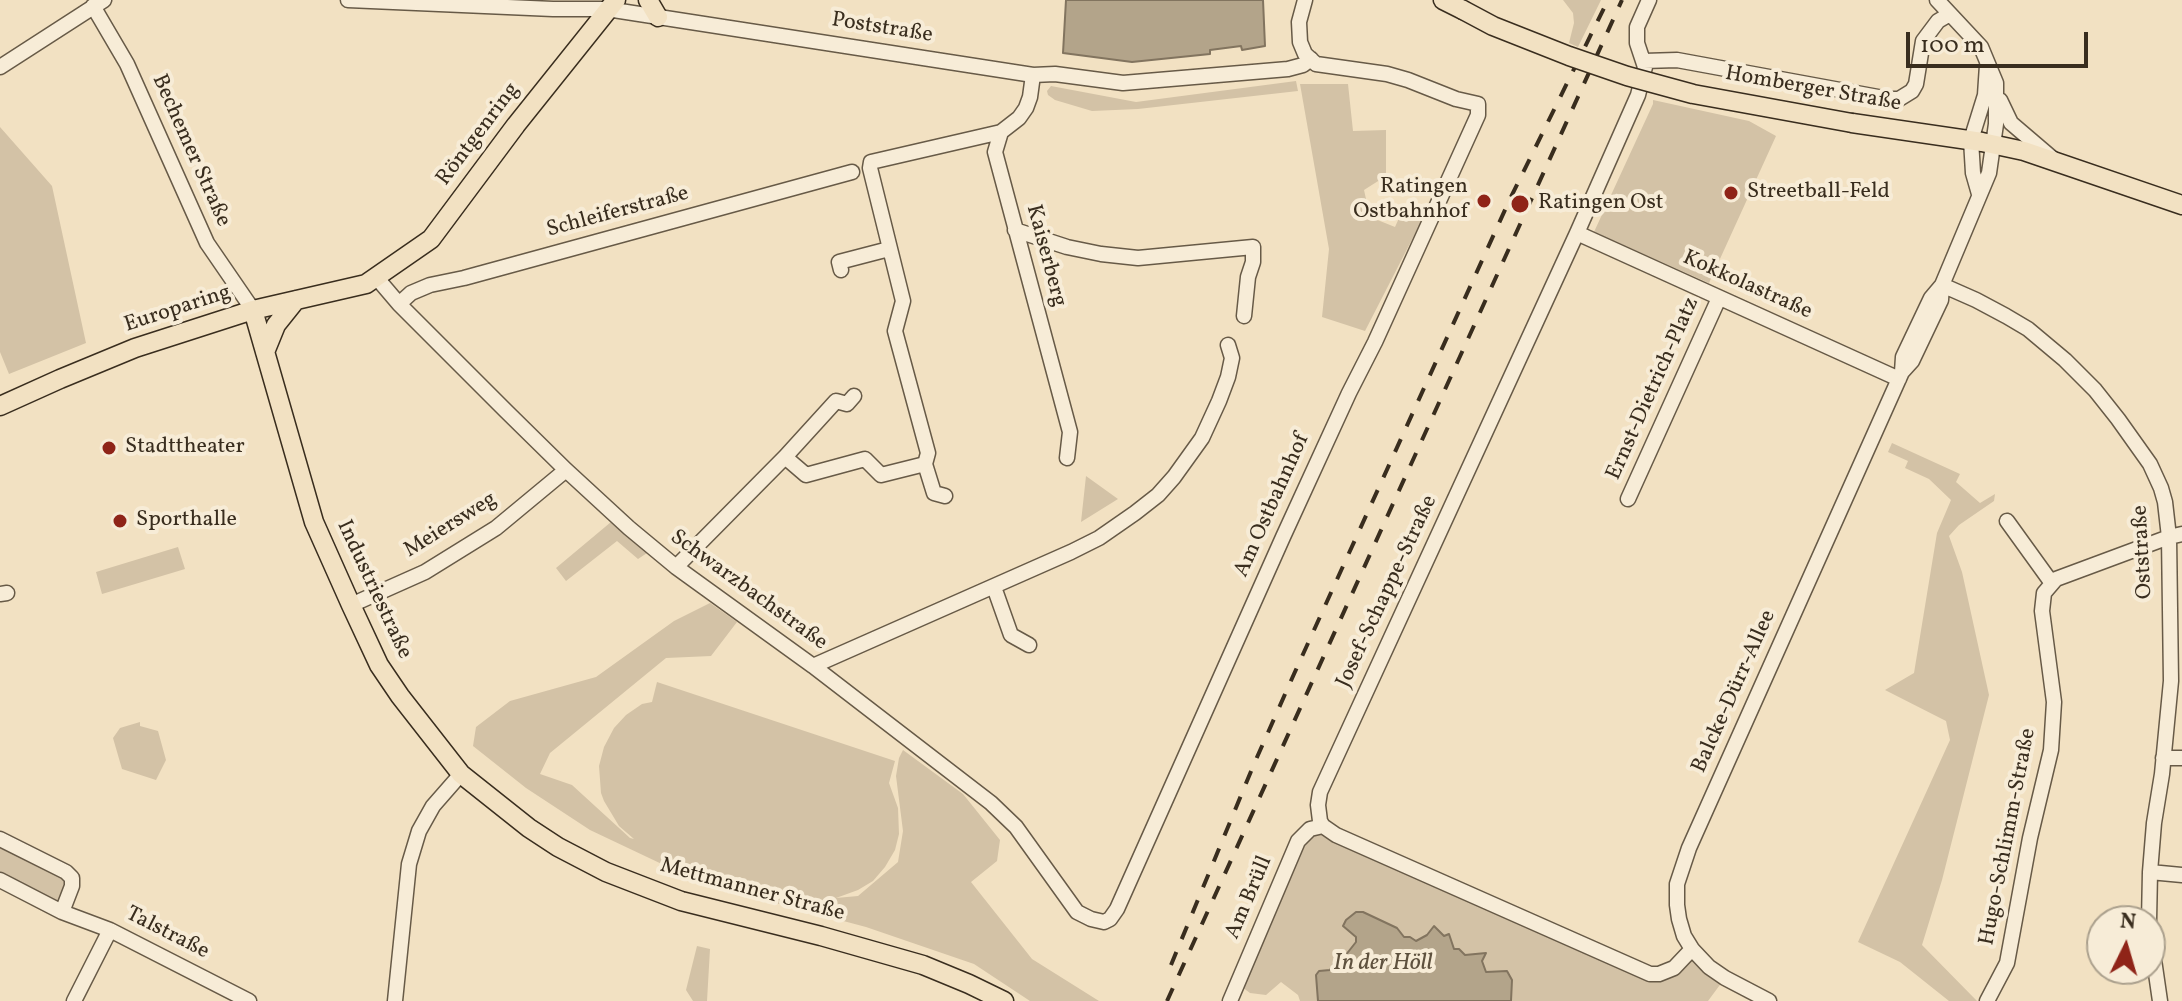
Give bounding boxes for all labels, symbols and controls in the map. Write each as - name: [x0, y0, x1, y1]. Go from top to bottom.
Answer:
- street label: Poststraße: [830, 8, 934, 50]
- scale bar: [1910, 16, 2092, 66]
- text: 100 m: [1920, 29, 1985, 63]
- street label: Homberger Straße: [1723, 62, 1903, 118]
- street label: Bechemer Straße: [145, 71, 235, 231]
- street label: Röntgenring: [432, 78, 526, 192]
- place label: Ratingen Ostbahnhof: [1353, 175, 1468, 226]
- place label: Streetball-Feld: [1747, 180, 1890, 206]
- street label: Schleiferstraße: [544, 181, 692, 245]
- marker: Streetball-Feld: [1722, 184, 1740, 202]
- place label: Ratingen Ost: [1538, 191, 1664, 217]
- marker: Ratingen Ostbahnhof: [1475, 192, 1493, 210]
- marker: Ratingen Ost: [1509, 193, 1531, 215]
- street label: Kaiserberg: [1019, 202, 1071, 310]
- street label: Kokkolastraße: [1678, 246, 1816, 326]
- street label: Europaring: [121, 280, 235, 340]
- street label: Ernst-Dietrich-Platz: [1602, 294, 1706, 484]
- street label: Am Ostbahnhof: [1230, 430, 1316, 582]
- place label: Stadttheater: [125, 435, 245, 461]
- marker: Stadttheater: [100, 439, 118, 457]
- street label: Meiersweg: [400, 487, 502, 565]
- street label: Josef-Schappe-Straße: [1332, 491, 1444, 693]
- street label: Oststraße: [2128, 504, 2160, 600]
- place label: Sporthalle: [136, 508, 237, 534]
- marker: Sporthalle: [111, 512, 129, 530]
- street label: Industriestraße: [329, 516, 417, 664]
- street label: Schwarzbachstraße: [664, 525, 832, 657]
- street label: Balcke-Dürr-Allee: [1687, 606, 1783, 778]
- street label: Hugo-Schlimm-Straße: [1975, 726, 2043, 948]
- street label: Am Brüll: [1221, 852, 1279, 944]
- street label: Mettmanner Straße: [657, 854, 847, 928]
- street label: Talstraße: [121, 902, 213, 966]
- north arrow: [2086, 905, 2166, 985]
- text: N: [2119, 906, 2137, 939]
- water label: In der Höll: [1333, 951, 1433, 979]

